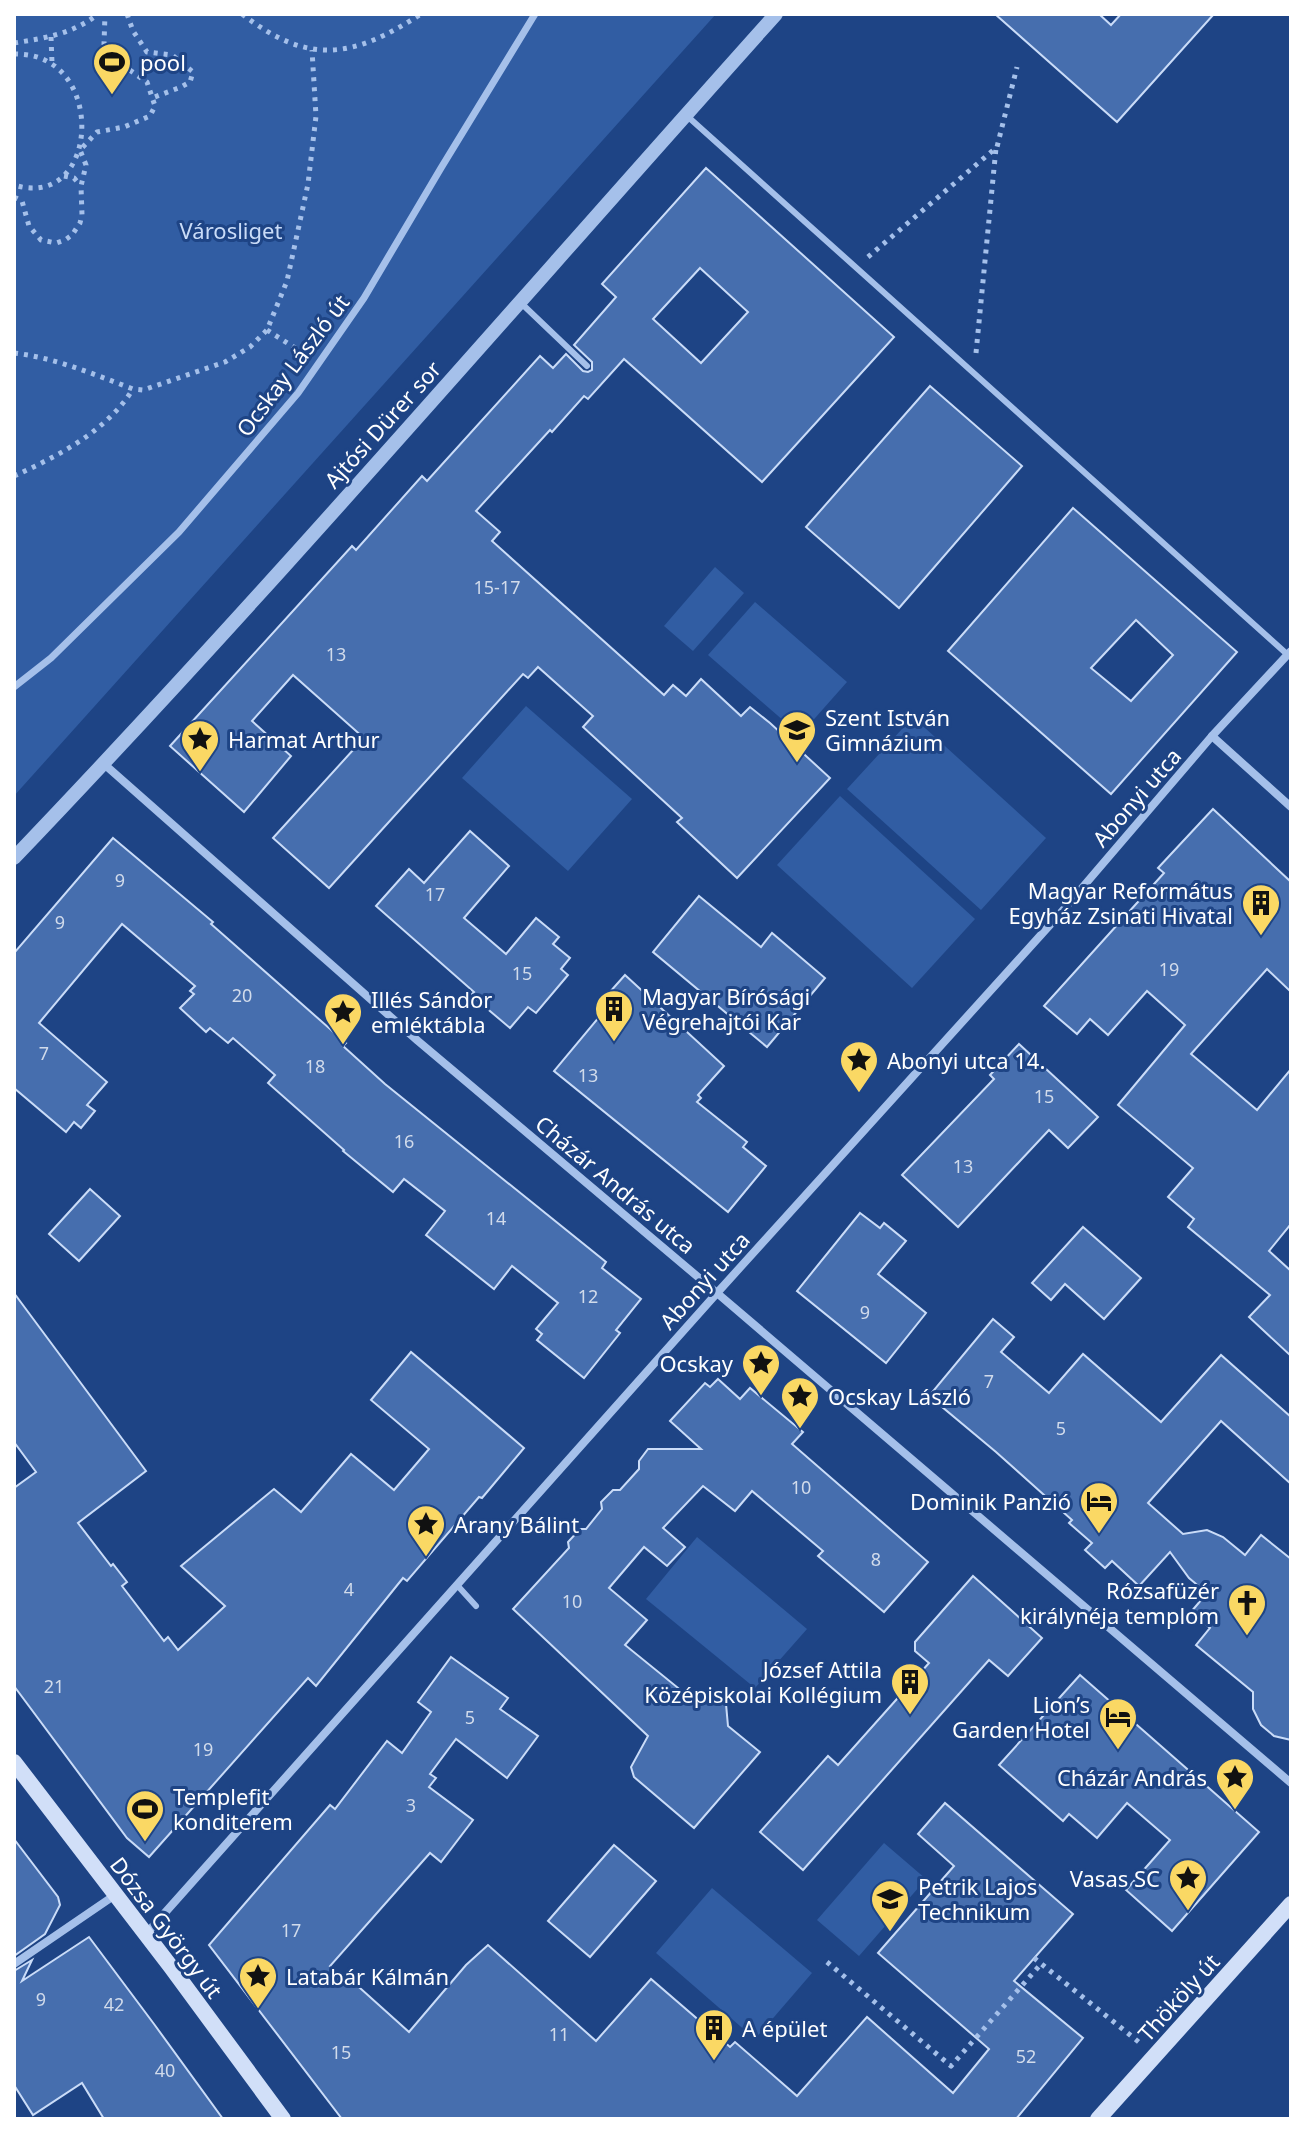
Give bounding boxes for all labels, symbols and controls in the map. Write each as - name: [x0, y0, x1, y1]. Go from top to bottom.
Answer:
- sports icon: pool: [91, 41, 133, 96]
- place label: pool: [140, 47, 186, 77]
- park label: Városliget: [180, 215, 282, 245]
- street label: Ocskay László út: [229, 288, 355, 442]
- street label: Ajtósi Dürer sor: [317, 354, 447, 494]
- house number: 15-17: [474, 575, 520, 599]
- house number: 13: [326, 642, 346, 666]
- place label: Szent István Gimnázium: [825, 702, 950, 757]
- school or university icon: Szent István Gimnázium: [776, 709, 818, 764]
- place icon: Harmat Arthur: [179, 718, 221, 773]
- place label: Harmat Arthur: [228, 724, 380, 754]
- street label: Abonyi utca: [1085, 741, 1187, 853]
- house number: 9: [115, 868, 125, 892]
- place label: Magyar Református Egyház Zsinati Hivatal: [1008, 875, 1233, 930]
- house number: 17: [425, 882, 445, 906]
- building icon: Magyar Református Egyház Zsinati Hivatal: [1240, 882, 1282, 937]
- house number: 9: [55, 910, 65, 934]
- house number: 19: [1159, 957, 1179, 981]
- house number: 15: [512, 961, 532, 985]
- place label: Magyar Bírósági Végrehajtói Kar: [642, 981, 810, 1036]
- house number: 20: [232, 983, 252, 1007]
- place label: Illés Sándor emléktábla: [371, 984, 492, 1039]
- building icon: Magyar Bírósági Végrehajtói Kar: [593, 988, 635, 1043]
- place icon: Illés Sándor emléktábla: [322, 991, 364, 1046]
- place icon: Abonyi utca 14.: [838, 1039, 880, 1094]
- house number: 7: [39, 1041, 49, 1065]
- place label: Abonyi utca 14.: [887, 1045, 1045, 1075]
- house number: 18: [305, 1054, 325, 1078]
- house number: 13: [578, 1063, 598, 1087]
- house number: 15: [1034, 1084, 1054, 1108]
- street label: Cházár András utca: [530, 1108, 702, 1260]
- house number: 16: [394, 1129, 414, 1153]
- house number: 13: [953, 1154, 973, 1178]
- house number: 14: [486, 1206, 506, 1230]
- street label: Abonyi utca: [652, 1225, 756, 1335]
- house number: 12: [578, 1284, 598, 1308]
- house number: 9: [860, 1300, 870, 1324]
- place icon: Ocskay: [740, 1342, 782, 1397]
- place label: Ocskay: [659, 1348, 734, 1378]
- house number: 7: [984, 1369, 994, 1393]
- place icon: Ocskay László: [779, 1375, 821, 1430]
- place label: Ocskay László: [828, 1381, 971, 1411]
- house number: 5: [1056, 1416, 1066, 1440]
- house number: 10: [791, 1475, 811, 1499]
- hotel icon: Dominik Panzió: [1078, 1480, 1120, 1535]
- place label: Dominik Panzió: [910, 1486, 1071, 1516]
- place icon: Arany Bálint: [405, 1503, 447, 1558]
- place label: Arany Bálint: [454, 1509, 579, 1539]
- house number: 8: [871, 1547, 881, 1571]
- place label: Rózsafüzér királynéja templom: [1020, 1575, 1219, 1630]
- house number: 4: [344, 1577, 354, 1601]
- church icon: Rózsafüzér királynéja templom: [1226, 1582, 1268, 1637]
- house number: 10: [562, 1589, 582, 1613]
- place label: József Attila Középiskolai Kollégium: [644, 1654, 882, 1709]
- building icon: József Attila Középiskolai Kollégium: [889, 1661, 931, 1716]
- house number: 21: [44, 1674, 64, 1698]
- place label: Lion’s Garden Hotel: [952, 1689, 1090, 1744]
- hotel icon: Lion’s Garden Hotel: [1097, 1696, 1139, 1751]
- house number: 5: [465, 1705, 475, 1729]
- house number: 19: [193, 1737, 213, 1761]
- place icon: Cházár András: [1214, 1756, 1256, 1811]
- place label: Cházár András: [1057, 1762, 1207, 1792]
- place label: Templefit konditerem: [173, 1781, 293, 1836]
- sports icon: Templefit konditerem: [124, 1788, 166, 1843]
- house number: 3: [406, 1793, 416, 1817]
- street label: Dózsa György út: [104, 1850, 230, 2004]
- place icon: Vasas SC: [1167, 1857, 1209, 1912]
- place label: Vasas SC: [1070, 1863, 1160, 1893]
- place label: Petrik Lajos Technikum: [918, 1871, 1037, 1926]
- school or university icon: Petrik Lajos Technikum: [869, 1878, 911, 1933]
- house number: 17: [281, 1918, 301, 1942]
- street label: Thököly út: [1131, 1947, 1225, 2047]
- place icon: Latabár Kálmán: [237, 1955, 279, 2010]
- place label: Latabár Kálmán: [286, 1961, 449, 1991]
- house number: 9: [36, 1987, 46, 2011]
- house number: 42: [104, 1992, 124, 2016]
- building icon: A épület: [693, 2007, 735, 2062]
- place label: A épület: [742, 2013, 827, 2043]
- house number: 11: [549, 2022, 569, 2046]
- house number: 15: [331, 2040, 351, 2064]
- house number: 52: [1016, 2044, 1036, 2068]
- house number: 40: [155, 2058, 175, 2082]

